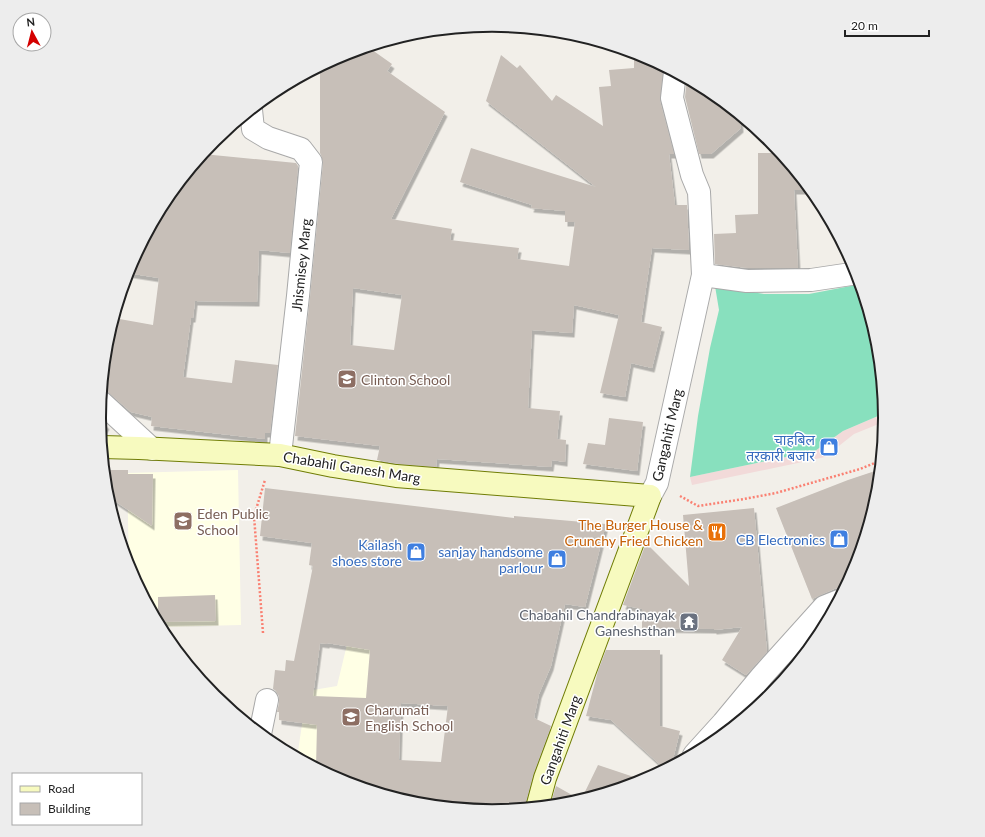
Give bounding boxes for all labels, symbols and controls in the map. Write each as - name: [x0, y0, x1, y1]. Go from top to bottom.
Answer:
- north arrow: [12, 12, 52, 52]
- scale bar: [845, 12, 929, 38]
- text: N: [26, 15, 36, 29]
- text: 20 m: [851, 18, 878, 33]
- street label: Jhismisey Marg: [288, 218, 314, 312]
- school or university icon: Clinton School: [336, 368, 358, 390]
- place label: Clinton School: [361, 371, 450, 388]
- street label: Gangahiti Marg: [648, 387, 686, 483]
- place label: चाहबिल तरकारी बजार: [746, 431, 816, 464]
- shop icon: चाहबिल तरकारी बजार: [818, 436, 840, 458]
- street label: Chabahil Ganesh Marg: [282, 448, 422, 486]
- place label: Eden Public School: [197, 505, 269, 538]
- school or university icon: Eden Public School: [172, 510, 194, 532]
- place label: The Burger House & Crunchy Fried Chicken: [564, 516, 703, 549]
- restaurant icon: The Burger House & Crunchy Fried Chicken: [706, 521, 728, 543]
- shop icon: CB Electronics: [828, 528, 850, 550]
- place label: CB Electronics: [736, 531, 825, 548]
- place label: Kailash shoes store: [332, 536, 402, 569]
- shop icon: Kailash shoes store: [405, 541, 427, 563]
- place label: sanjay handsome parlour: [438, 543, 543, 576]
- shop icon: sanjay handsome parlour: [546, 548, 568, 570]
- place label: Chabahil Chandrabinayak Ganeshsthan: [519, 606, 676, 639]
- temple icon: Chabahil Chandrabinayak Ganeshsthan: [678, 611, 700, 633]
- street label: Gangahiti Marg: [536, 693, 584, 787]
- place label: Charumati English School: [365, 701, 453, 734]
- school or university icon: Charumati English School: [340, 706, 362, 728]
- legend: [12, 773, 142, 825]
- text: Road: [48, 781, 75, 796]
- text: Building: [48, 801, 91, 816]

